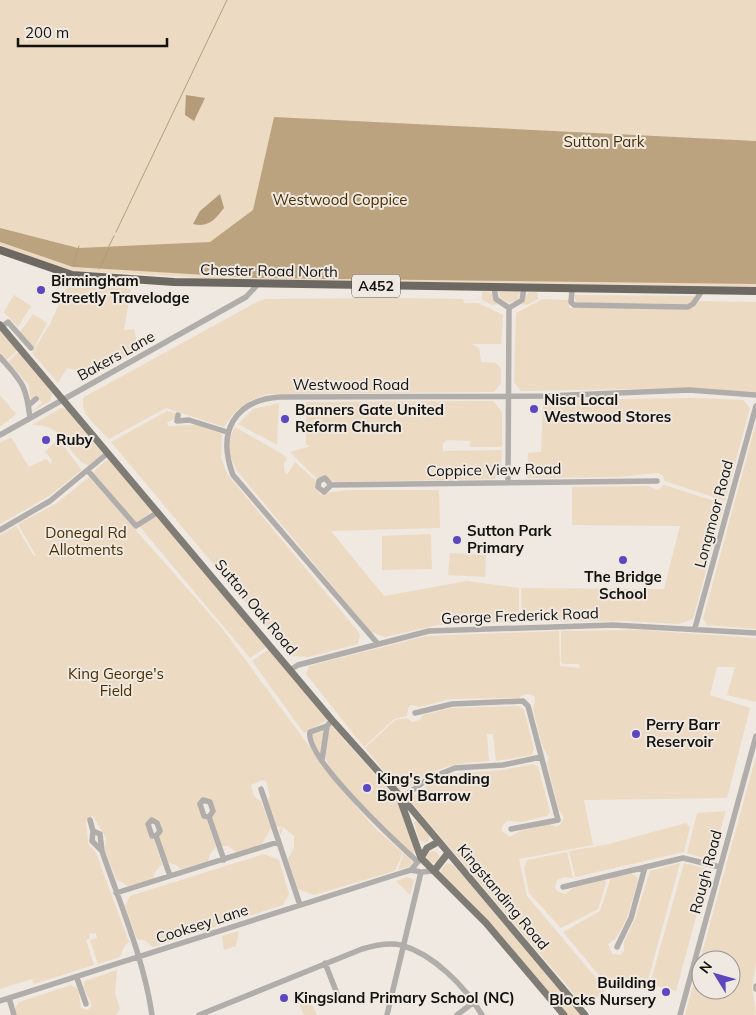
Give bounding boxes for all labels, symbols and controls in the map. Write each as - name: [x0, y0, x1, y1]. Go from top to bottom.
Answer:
- scale bar: [18, 15, 166, 47]
- text: 200 m: [25, 23, 69, 42]
- park label: Sutton Park: [563, 132, 645, 151]
- park label: Westwood Coppice: [273, 190, 407, 209]
- street label: Chester Road North: [200, 260, 338, 281]
- place label: Birmingham Streetly Travelodge: [51, 271, 189, 307]
- road number: A452: [352, 274, 400, 298]
- marker: Birmingham Streetly Travelodge: [35, 284, 47, 296]
- street label: Bakers Lane: [74, 326, 158, 385]
- street label: Westwood Road: [293, 375, 409, 394]
- place label: Nisa Local Westwood Stores: [544, 390, 671, 426]
- place label: Banners Gate United Reform Church: [295, 400, 444, 436]
- marker: Nisa Local Westwood Stores: [528, 403, 540, 415]
- marker: Banners Gate United Reform Church: [279, 413, 291, 425]
- place label: Ruby: [56, 430, 94, 449]
- marker: Ruby: [40, 434, 52, 446]
- street label: Longmoor Road: [690, 458, 737, 570]
- street label: Coppice View Road: [426, 459, 562, 480]
- place label: Sutton Park Primary: [467, 521, 552, 557]
- park label: Donegal Rd Allotments: [45, 523, 127, 559]
- marker: Sutton Park Primary: [451, 534, 463, 546]
- marker: The Bridge School: [617, 554, 629, 566]
- street label: Sutton Oak Road: [211, 555, 302, 658]
- place label: The Bridge School: [584, 567, 662, 603]
- street label: George Frederick Road: [441, 603, 599, 628]
- park label: King George's Field: [68, 664, 164, 700]
- place label: Perry Barr Reservoir: [646, 715, 720, 751]
- marker: Perry Barr Reservoir: [630, 728, 642, 740]
- place label: King's Standing Bowl Barrow: [377, 769, 490, 805]
- marker: King's Standing Bowl Barrow: [361, 782, 373, 794]
- street label: Rough Road: [685, 828, 726, 916]
- street label: Kingstanding Road: [454, 840, 553, 954]
- street label: Cooksey Lane: [153, 900, 250, 947]
- north arrow: [691, 950, 741, 1000]
- text: N: [695, 958, 716, 977]
- place label: Building Blocks Nursery: [549, 973, 657, 1009]
- marker: Building Blocks Nursery: [660, 986, 672, 998]
- place label: Kingsland Primary School (NC): [294, 988, 515, 1007]
- marker: Kingsland Primary School (NC): [278, 992, 290, 1004]

